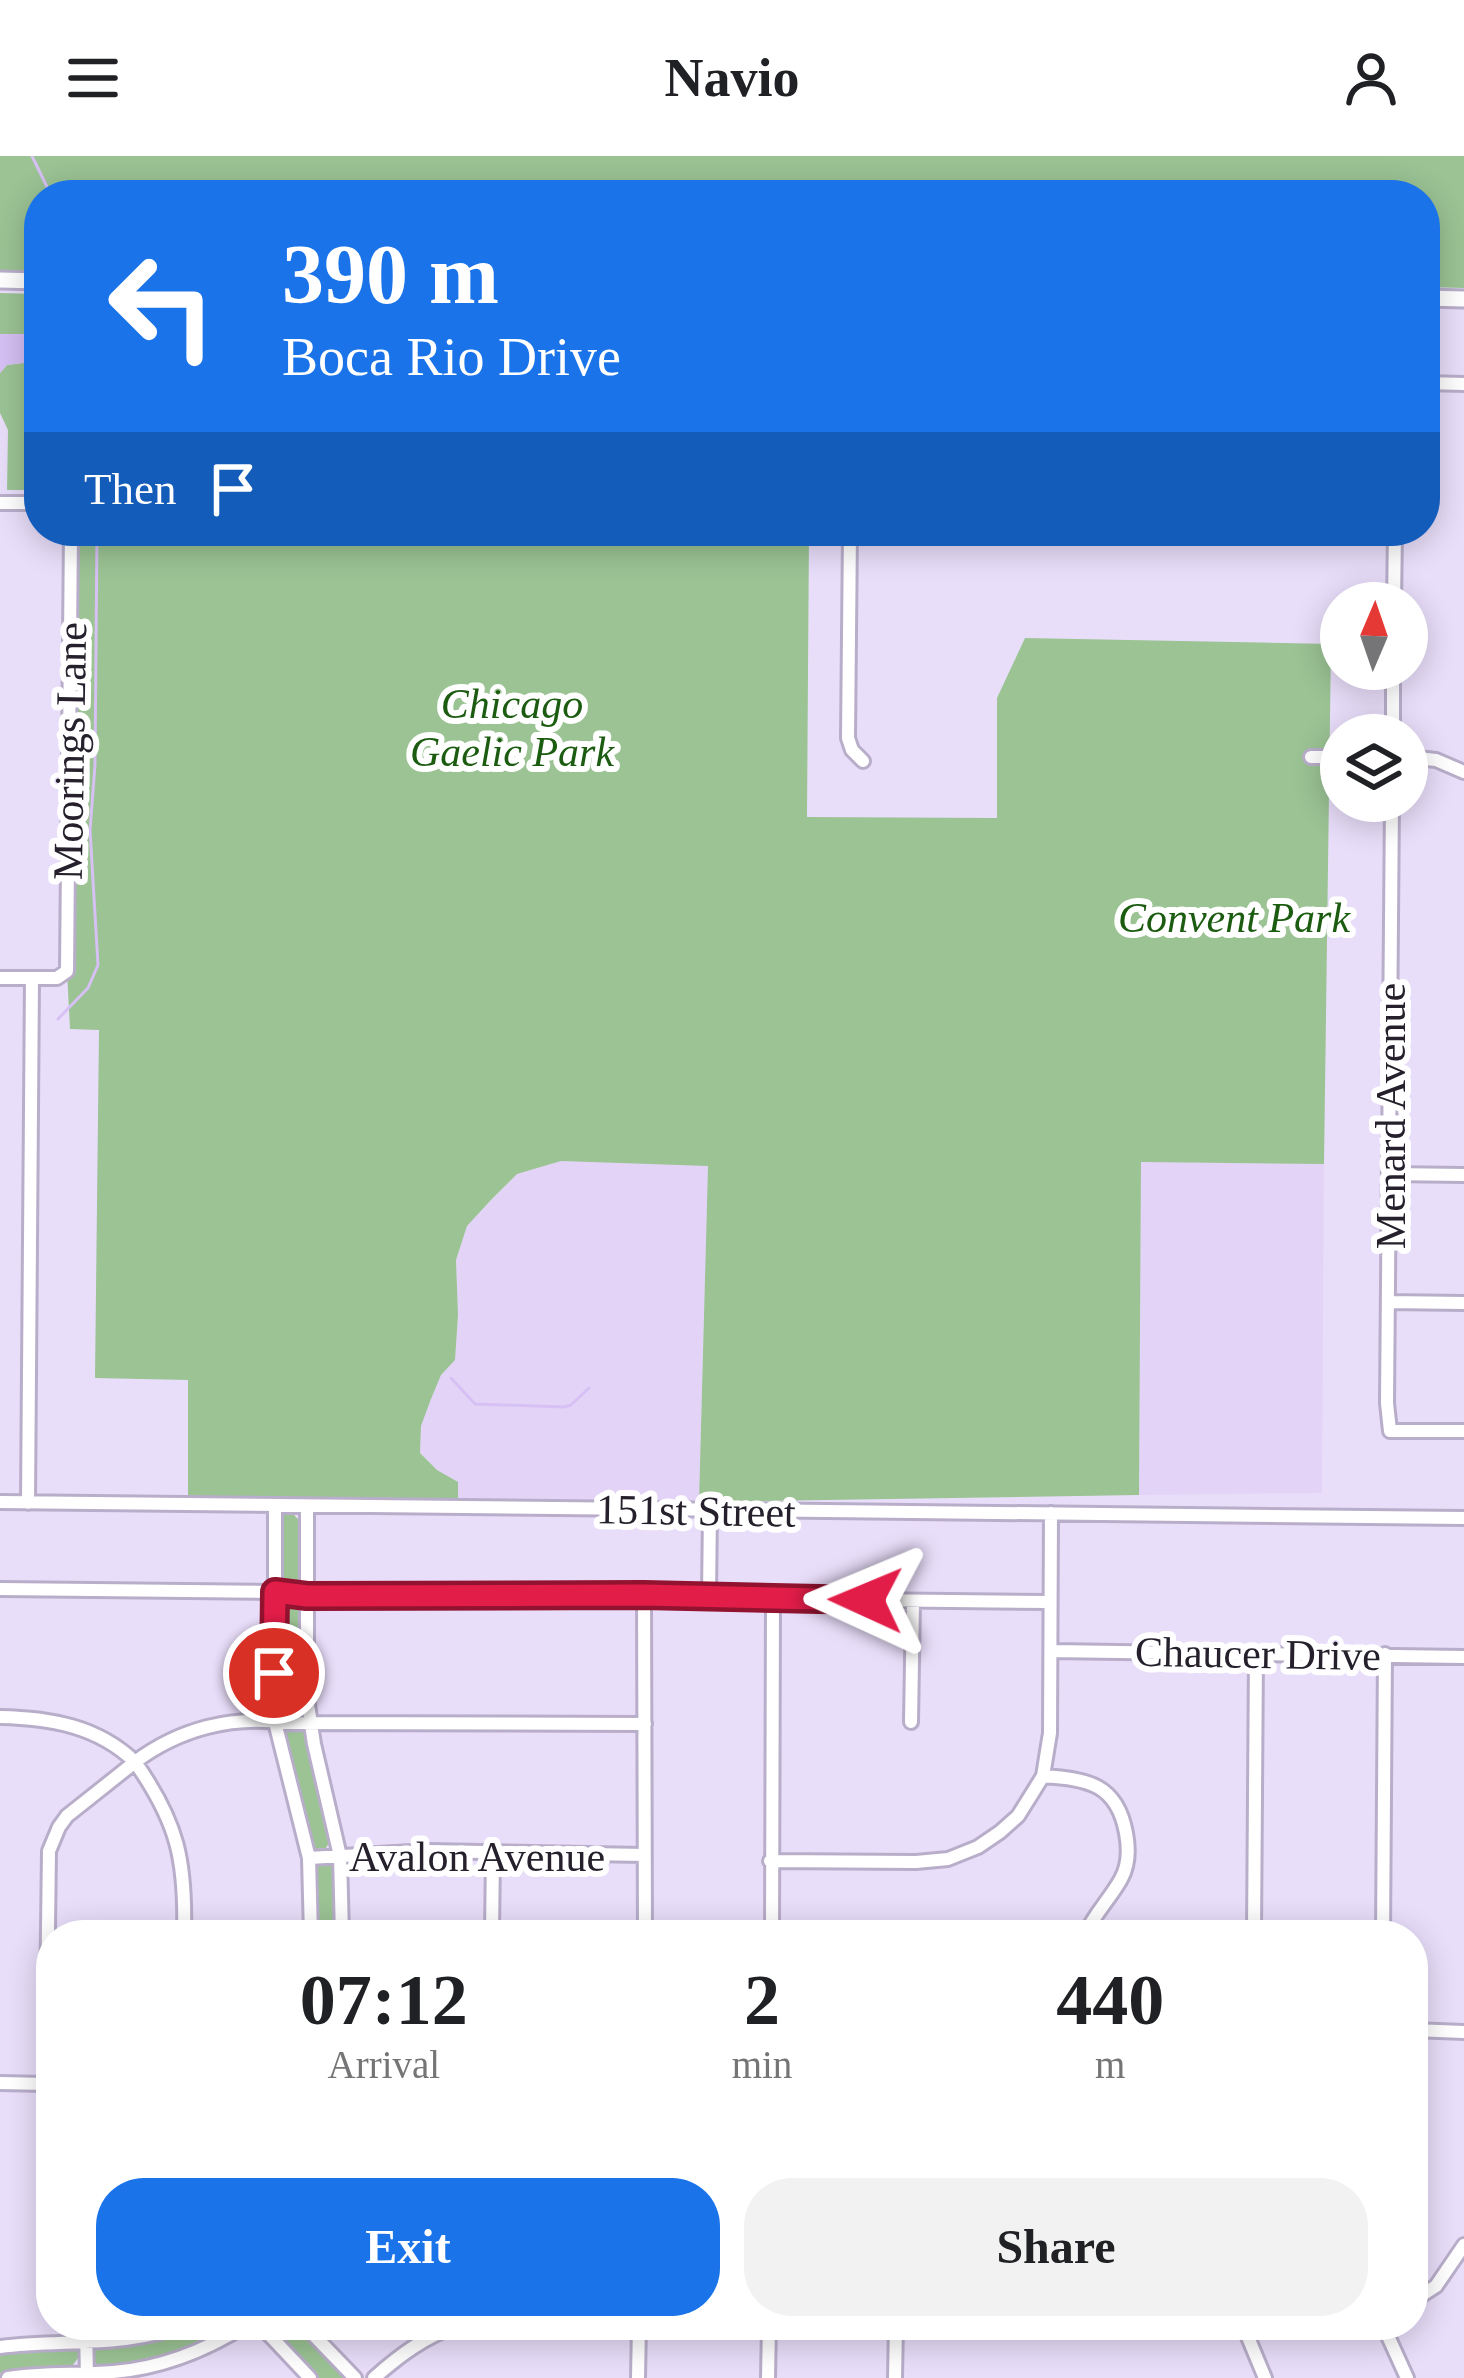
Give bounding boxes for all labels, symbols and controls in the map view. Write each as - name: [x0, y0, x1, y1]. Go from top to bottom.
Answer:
- icon: menu: [60, 45, 126, 111]
- icon: person: [1338, 45, 1404, 111]
- text: Navio: [665, 48, 800, 108]
- icon: left: [84, 228, 240, 384]
- text: 390 m: [282, 228, 499, 321]
- text: Boca Rio Drive: [282, 327, 621, 387]
- icon: arrive: [200, 456, 266, 522]
- text: Then: [84, 464, 176, 514]
- north arrow: [1320, 582, 1428, 690]
- map controls: [1320, 582, 1428, 822]
- street label: Moorings Lane: [45, 622, 95, 880]
- park label: Chicago Gaelic Park: [410, 681, 615, 775]
- button: layers: [1320, 714, 1428, 822]
- park label: Convent Park: [1118, 895, 1351, 941]
- street label: Menard Avenue: [1368, 983, 1414, 1249]
- street label: 151st Street: [596, 1486, 796, 1536]
- position arrow: [803, 1537, 929, 1663]
- pin: [223, 1622, 325, 1724]
- street label: Chaucer Drive: [1135, 1629, 1381, 1679]
- icon: arrive: [241, 1640, 307, 1706]
- street label: Avalon Avenue: [349, 1834, 605, 1880]
- text: 07:12: [300, 1960, 468, 2040]
- text: 2: [744, 1960, 780, 2040]
- text: 440: [1056, 1960, 1164, 2040]
- text: Arrival: [328, 2043, 440, 2086]
- text: min: [732, 2043, 792, 2086]
- text: m: [1095, 2043, 1125, 2086]
- button: Exit: [96, 2178, 720, 2316]
- button: Share: [744, 2178, 1368, 2316]

